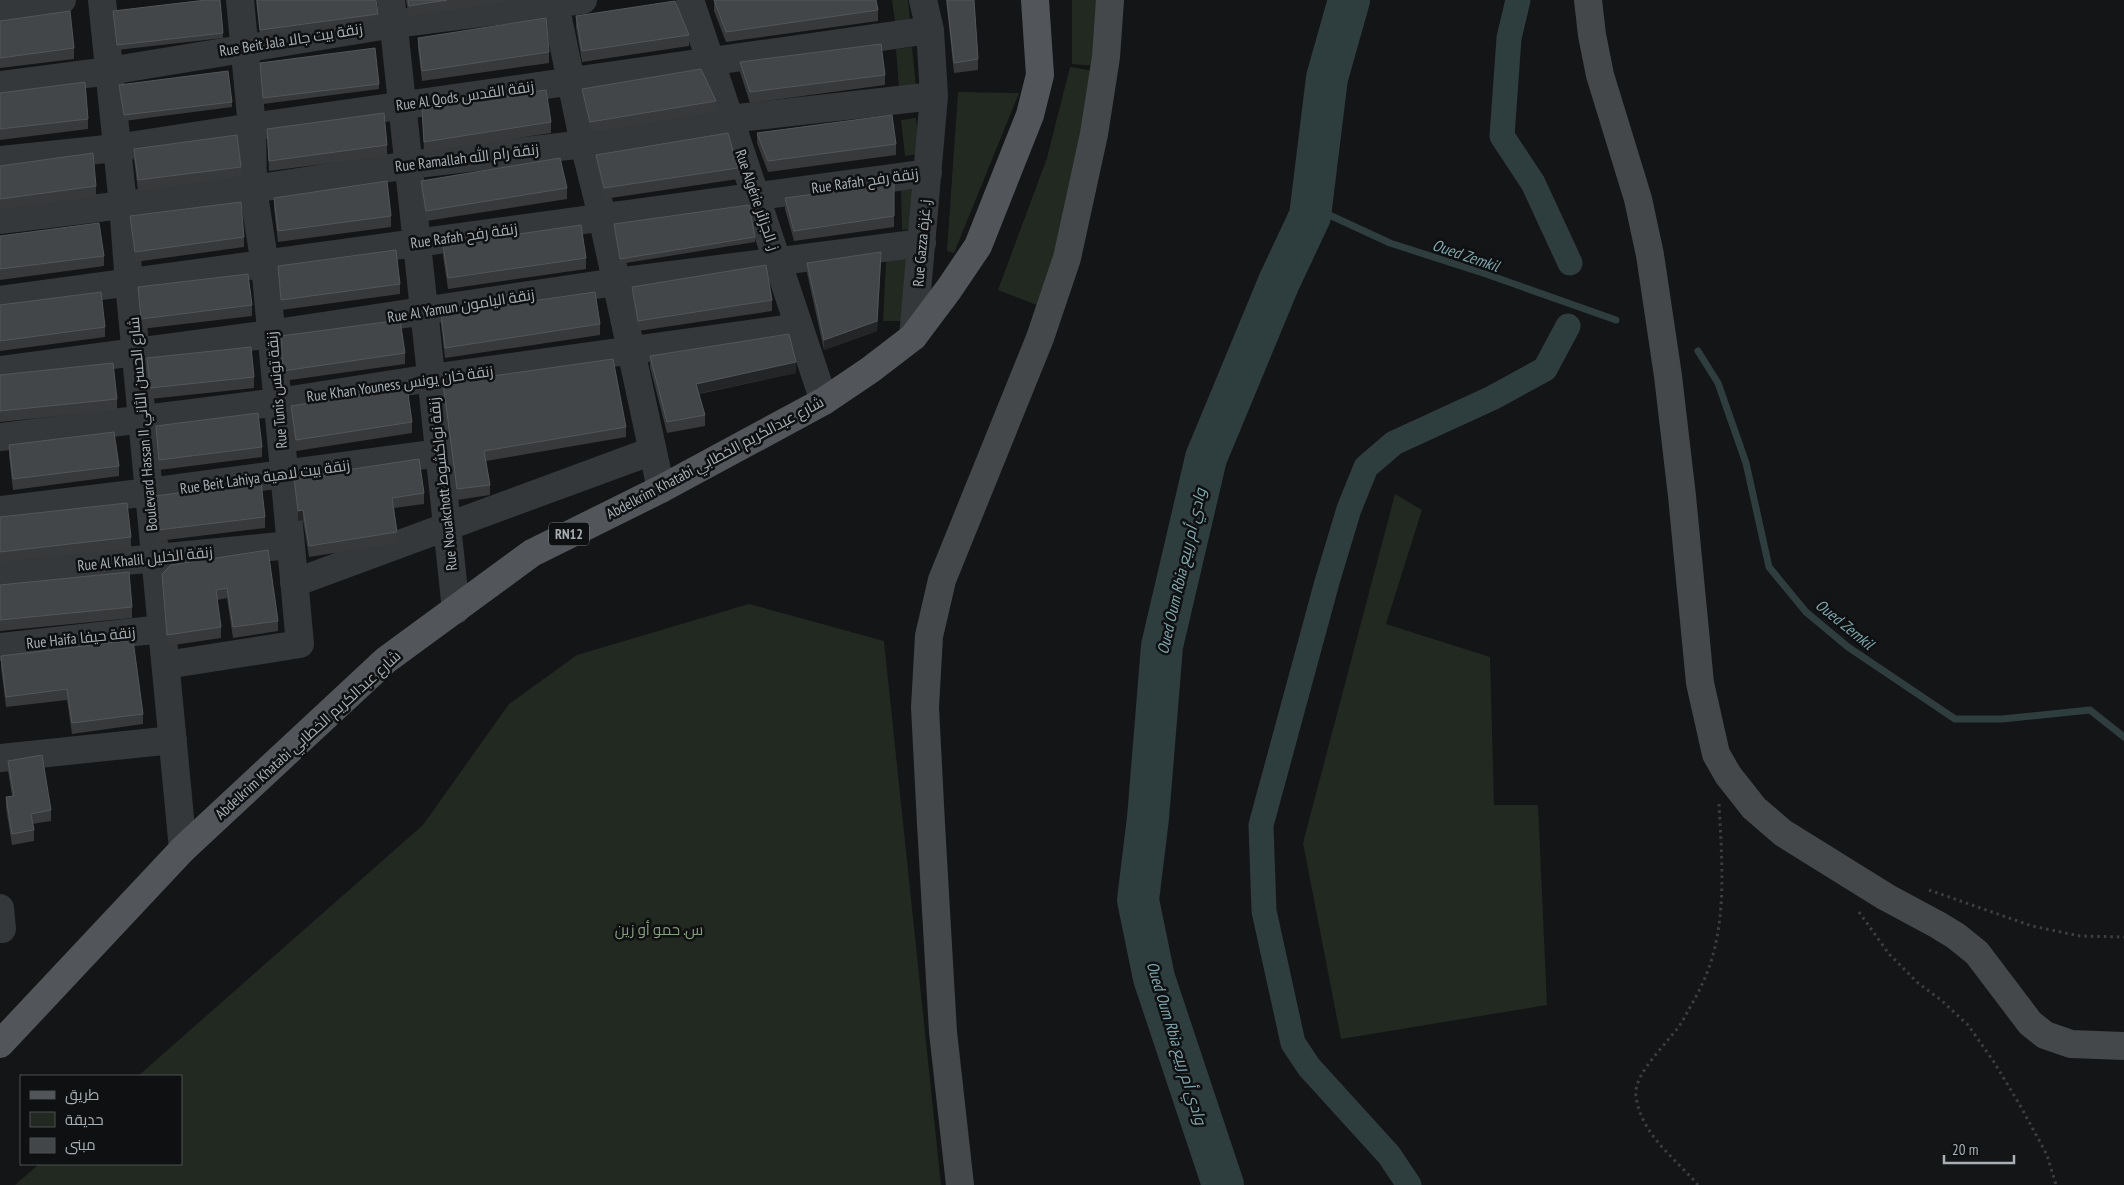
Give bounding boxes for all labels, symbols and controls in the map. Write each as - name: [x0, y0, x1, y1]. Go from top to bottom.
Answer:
- street label: Rue Beit Jala زنقة بيت جالا: [218, 19, 364, 60]
- street label: Rue Al Qods زنقة القدس: [395, 76, 535, 116]
- street label: Rue Ramallah زنقة رام الله: [394, 139, 540, 177]
- street label: Rue Algérie ز. الجزائر: [731, 147, 784, 253]
- street label: Rue Rafah زنقة رفح: [810, 164, 920, 199]
- street label: Rue Gazza ز. غزة: [908, 199, 935, 287]
- street label: Rue Rafah زنقة رفح: [409, 219, 519, 254]
- water label: Oued Zemkil: [1430, 234, 1503, 276]
- street label: Rue Al Yamun زنقة اليامون: [386, 284, 536, 328]
- street label: Boulevard Hassan II شارع الحسن الثاني: [124, 316, 164, 532]
- street label: Rue Tunis زنقة تونس: [262, 331, 292, 449]
- street label: Rue Khan Youness زنقة خان يونس: [306, 361, 494, 407]
- street label: Abdelkrim Khatabi شارع عبدالكريم الخطابي: [603, 392, 828, 526]
- street label: Rue Nouakchott زنقة نواكشوط: [424, 396, 461, 572]
- street label: Rue Beit Lahiya زنقة بيت لاهية: [179, 455, 351, 498]
- water label: Oued Oum Rbia وادي أم ربيع: [1152, 485, 1213, 657]
- road number: RN12: [549, 522, 589, 546]
- street label: Rue Al Khalil زنقة الخليل: [76, 542, 214, 576]
- water label: Oued Zemkil: [1812, 594, 1879, 654]
- street label: Rue Haifa زنقة حيفا: [25, 622, 136, 653]
- street label: Abdelkrim Khatabi شارع عبدالكريم الخطابي: [211, 646, 407, 825]
- park label: س. حمو أو زين: [615, 920, 703, 940]
- water label: Oued Oum Rbia وادي أم ربيع: [1140, 959, 1212, 1129]
- legend: [20, 1075, 182, 1165]
- text: طريق: [65, 1085, 99, 1105]
- text: حديقة: [65, 1110, 104, 1129]
- scale bar: [1944, 1132, 2014, 1164]
- text: مبنى: [65, 1135, 96, 1155]
- text: 20 m: [1952, 1140, 1978, 1159]

